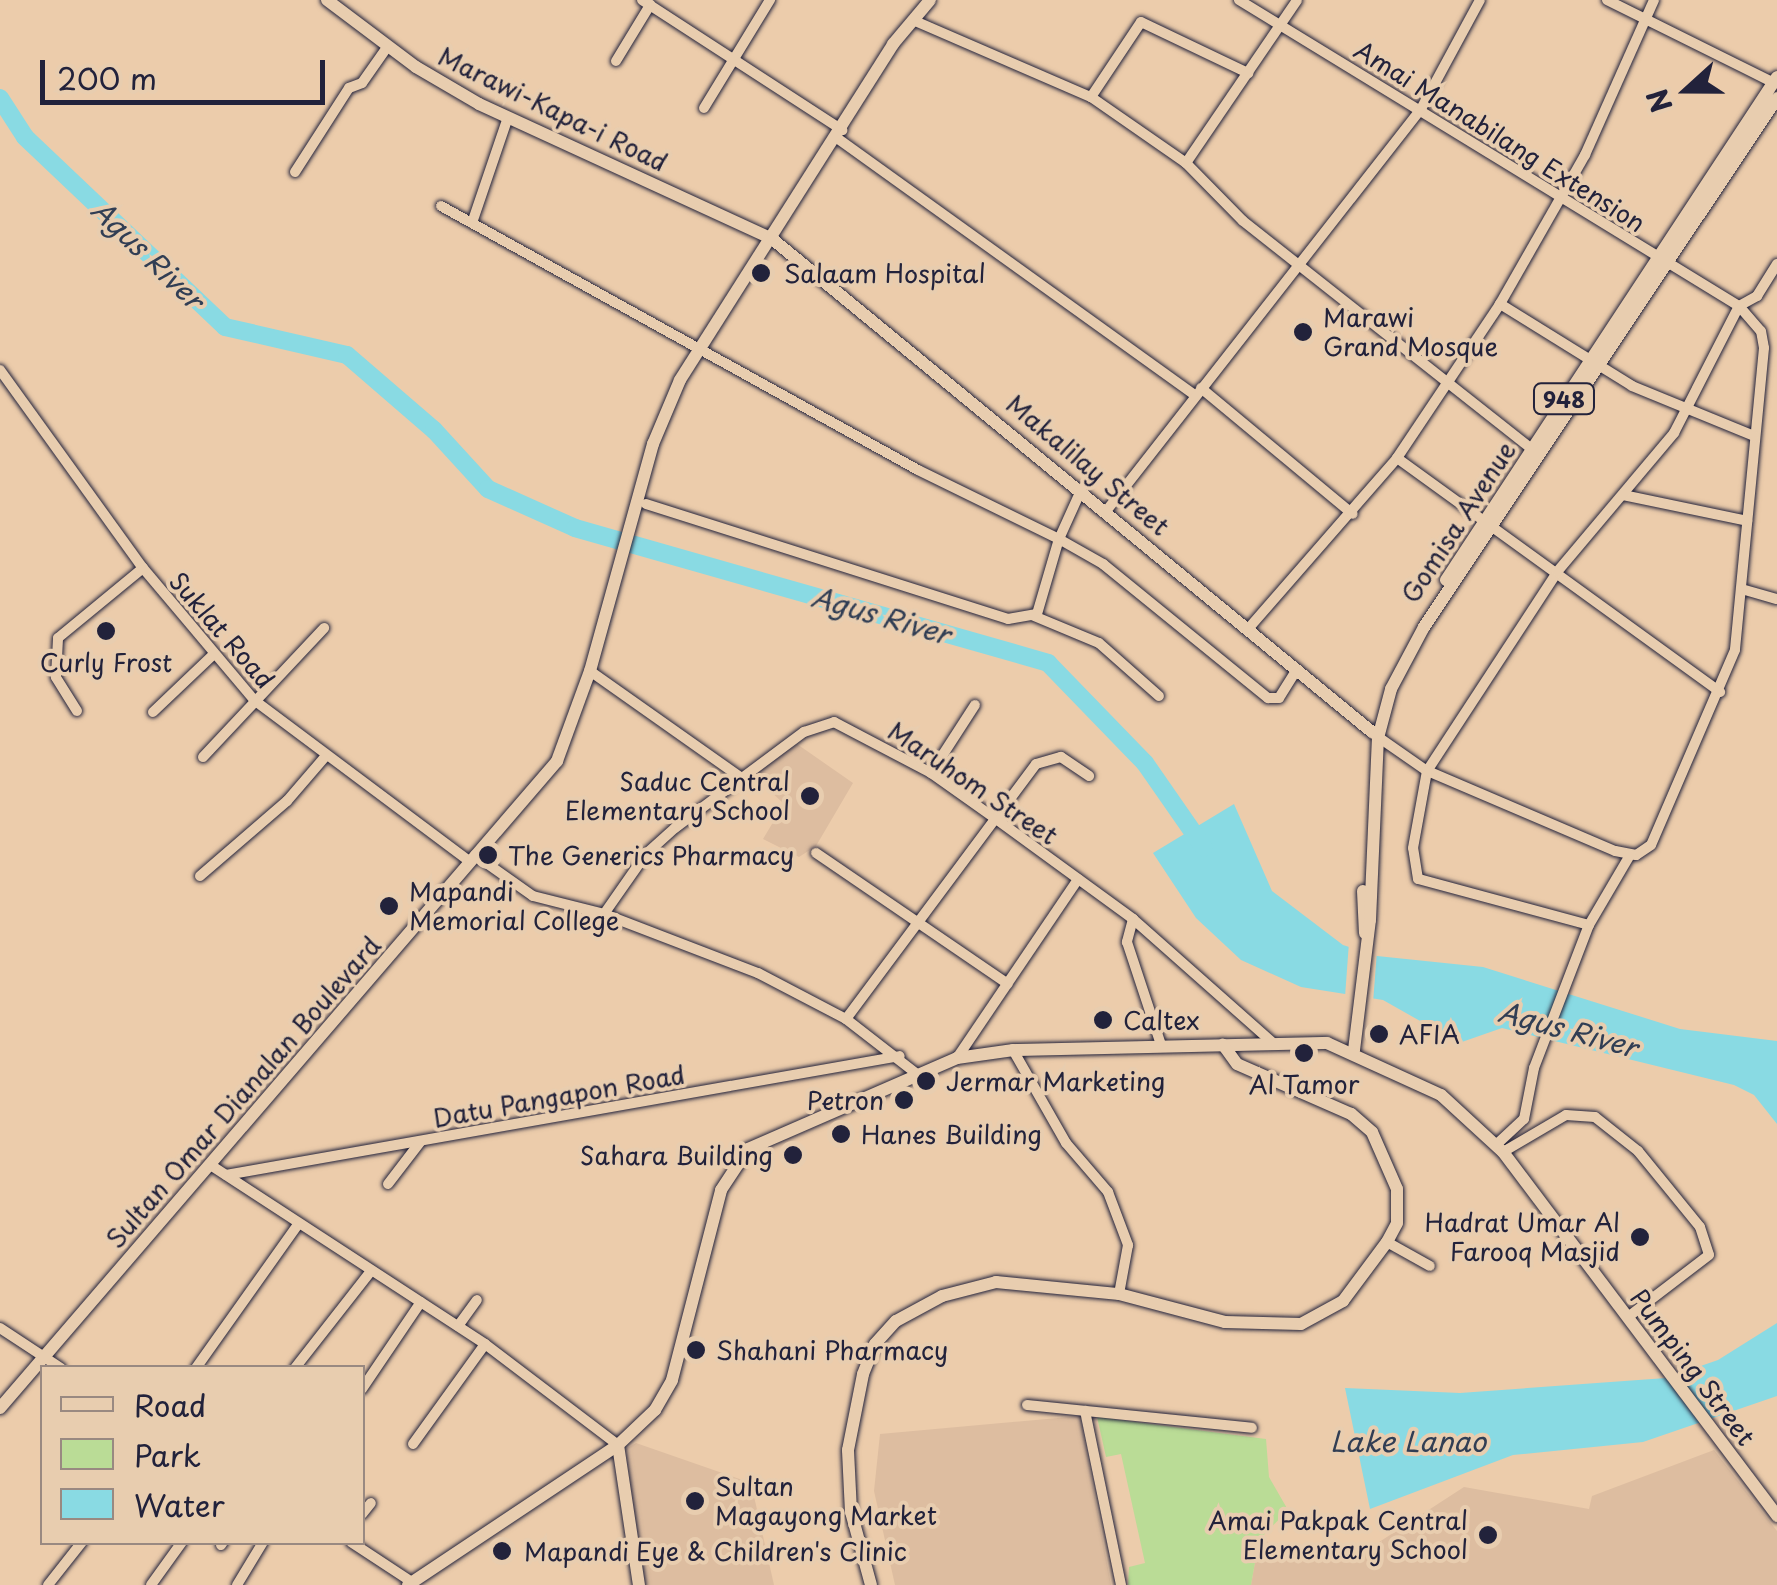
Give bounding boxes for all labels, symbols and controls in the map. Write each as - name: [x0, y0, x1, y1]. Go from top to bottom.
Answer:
- street label: Amai Manabilang Extension: [1349, 34, 1651, 238]
- scale bar: [45, 40, 330, 102]
- street label: Marawi-Kapa-i Road: [433, 40, 673, 178]
- north arrow: [1637, 40, 1737, 140]
- text: 200 m: [57, 55, 157, 100]
- text: N: [1634, 83, 1683, 119]
- water label: Agus River: [85, 192, 211, 316]
- place label: Salaam Hospital: [784, 258, 984, 288]
- marker: Salaam Hospital: [748, 260, 774, 286]
- place label: Marawi Grand Mosque: [1323, 303, 1499, 362]
- marker: Marawi Grand Mosque: [1292, 321, 1314, 343]
- road number: 948: [1532, 382, 1596, 416]
- street label: Makalilay Street: [1000, 388, 1176, 542]
- street label: Gomisa Avenue: [1395, 436, 1521, 608]
- street label: Suklat Road: [163, 565, 281, 695]
- water label: Agus River: [808, 579, 954, 651]
- marker: Curly Frost: [95, 620, 117, 642]
- place label: Curly Frost: [39, 647, 173, 677]
- street label: Maruhom Street: [882, 715, 1064, 851]
- place label: Saduc Central Elementary School: [565, 767, 790, 826]
- marker: Saduc Central Elementary School: [799, 785, 821, 807]
- place label: The Generics Pharmacy: [508, 840, 797, 870]
- marker: The Generics Pharmacy: [477, 844, 499, 866]
- place label: Mapandi Memorial College: [409, 877, 619, 936]
- marker: Mapandi Memorial College: [378, 895, 400, 917]
- street label: Sultan Omar Dianalan Boulevard: [99, 930, 387, 1254]
- water label: Agus River: [1494, 994, 1642, 1064]
- place label: Caltex: [1123, 1005, 1199, 1035]
- marker: Caltex: [1092, 1009, 1114, 1031]
- place label: AFIA: [1399, 1019, 1460, 1049]
- marker: AFIA: [1368, 1023, 1390, 1045]
- marker: Al Tamor: [1293, 1042, 1315, 1064]
- street label: Datu Pangapon Road: [431, 1059, 687, 1133]
- place label: Jermar Marketing: [946, 1066, 1165, 1096]
- place label: Al Tamor: [1248, 1069, 1360, 1099]
- marker: Jermar Marketing: [915, 1070, 937, 1092]
- place label: Petron: [807, 1085, 884, 1115]
- marker: Petron: [893, 1089, 915, 1111]
- place label: Hanes Building: [861, 1119, 1043, 1149]
- marker: Hanes Building: [830, 1123, 852, 1145]
- place label: Sahara Building: [580, 1140, 773, 1170]
- marker: Sahara Building: [782, 1144, 804, 1166]
- place label: Hadrat Umar Al Farooq Masjid: [1423, 1208, 1620, 1267]
- marker: Hadrat Umar Al Farooq Masjid: [1629, 1226, 1651, 1248]
- street label: Pumping Street: [1625, 1283, 1761, 1451]
- place label: Shahani Pharmacy: [716, 1335, 949, 1365]
- marker: Shahani Pharmacy: [685, 1339, 707, 1361]
- legend: [40, 1365, 365, 1545]
- text: Road: [134, 1382, 207, 1427]
- water label: Lake Lanao: [1330, 1424, 1486, 1458]
- text: Park: [134, 1432, 201, 1477]
- place label: Sultan Magayong Market: [715, 1472, 937, 1531]
- text: Water: [134, 1482, 225, 1527]
- marker: Sultan Magayong Market: [684, 1490, 706, 1512]
- place label: Amai Pakpak Central Elementary School: [1208, 1506, 1468, 1565]
- marker: Amai Pakpak Central Elementary School: [1477, 1524, 1499, 1546]
- place label: Mapandi Eye & Children's Clinic: [524, 1536, 908, 1566]
- marker: Mapandi Eye & Children's Clinic: [489, 1538, 515, 1564]

